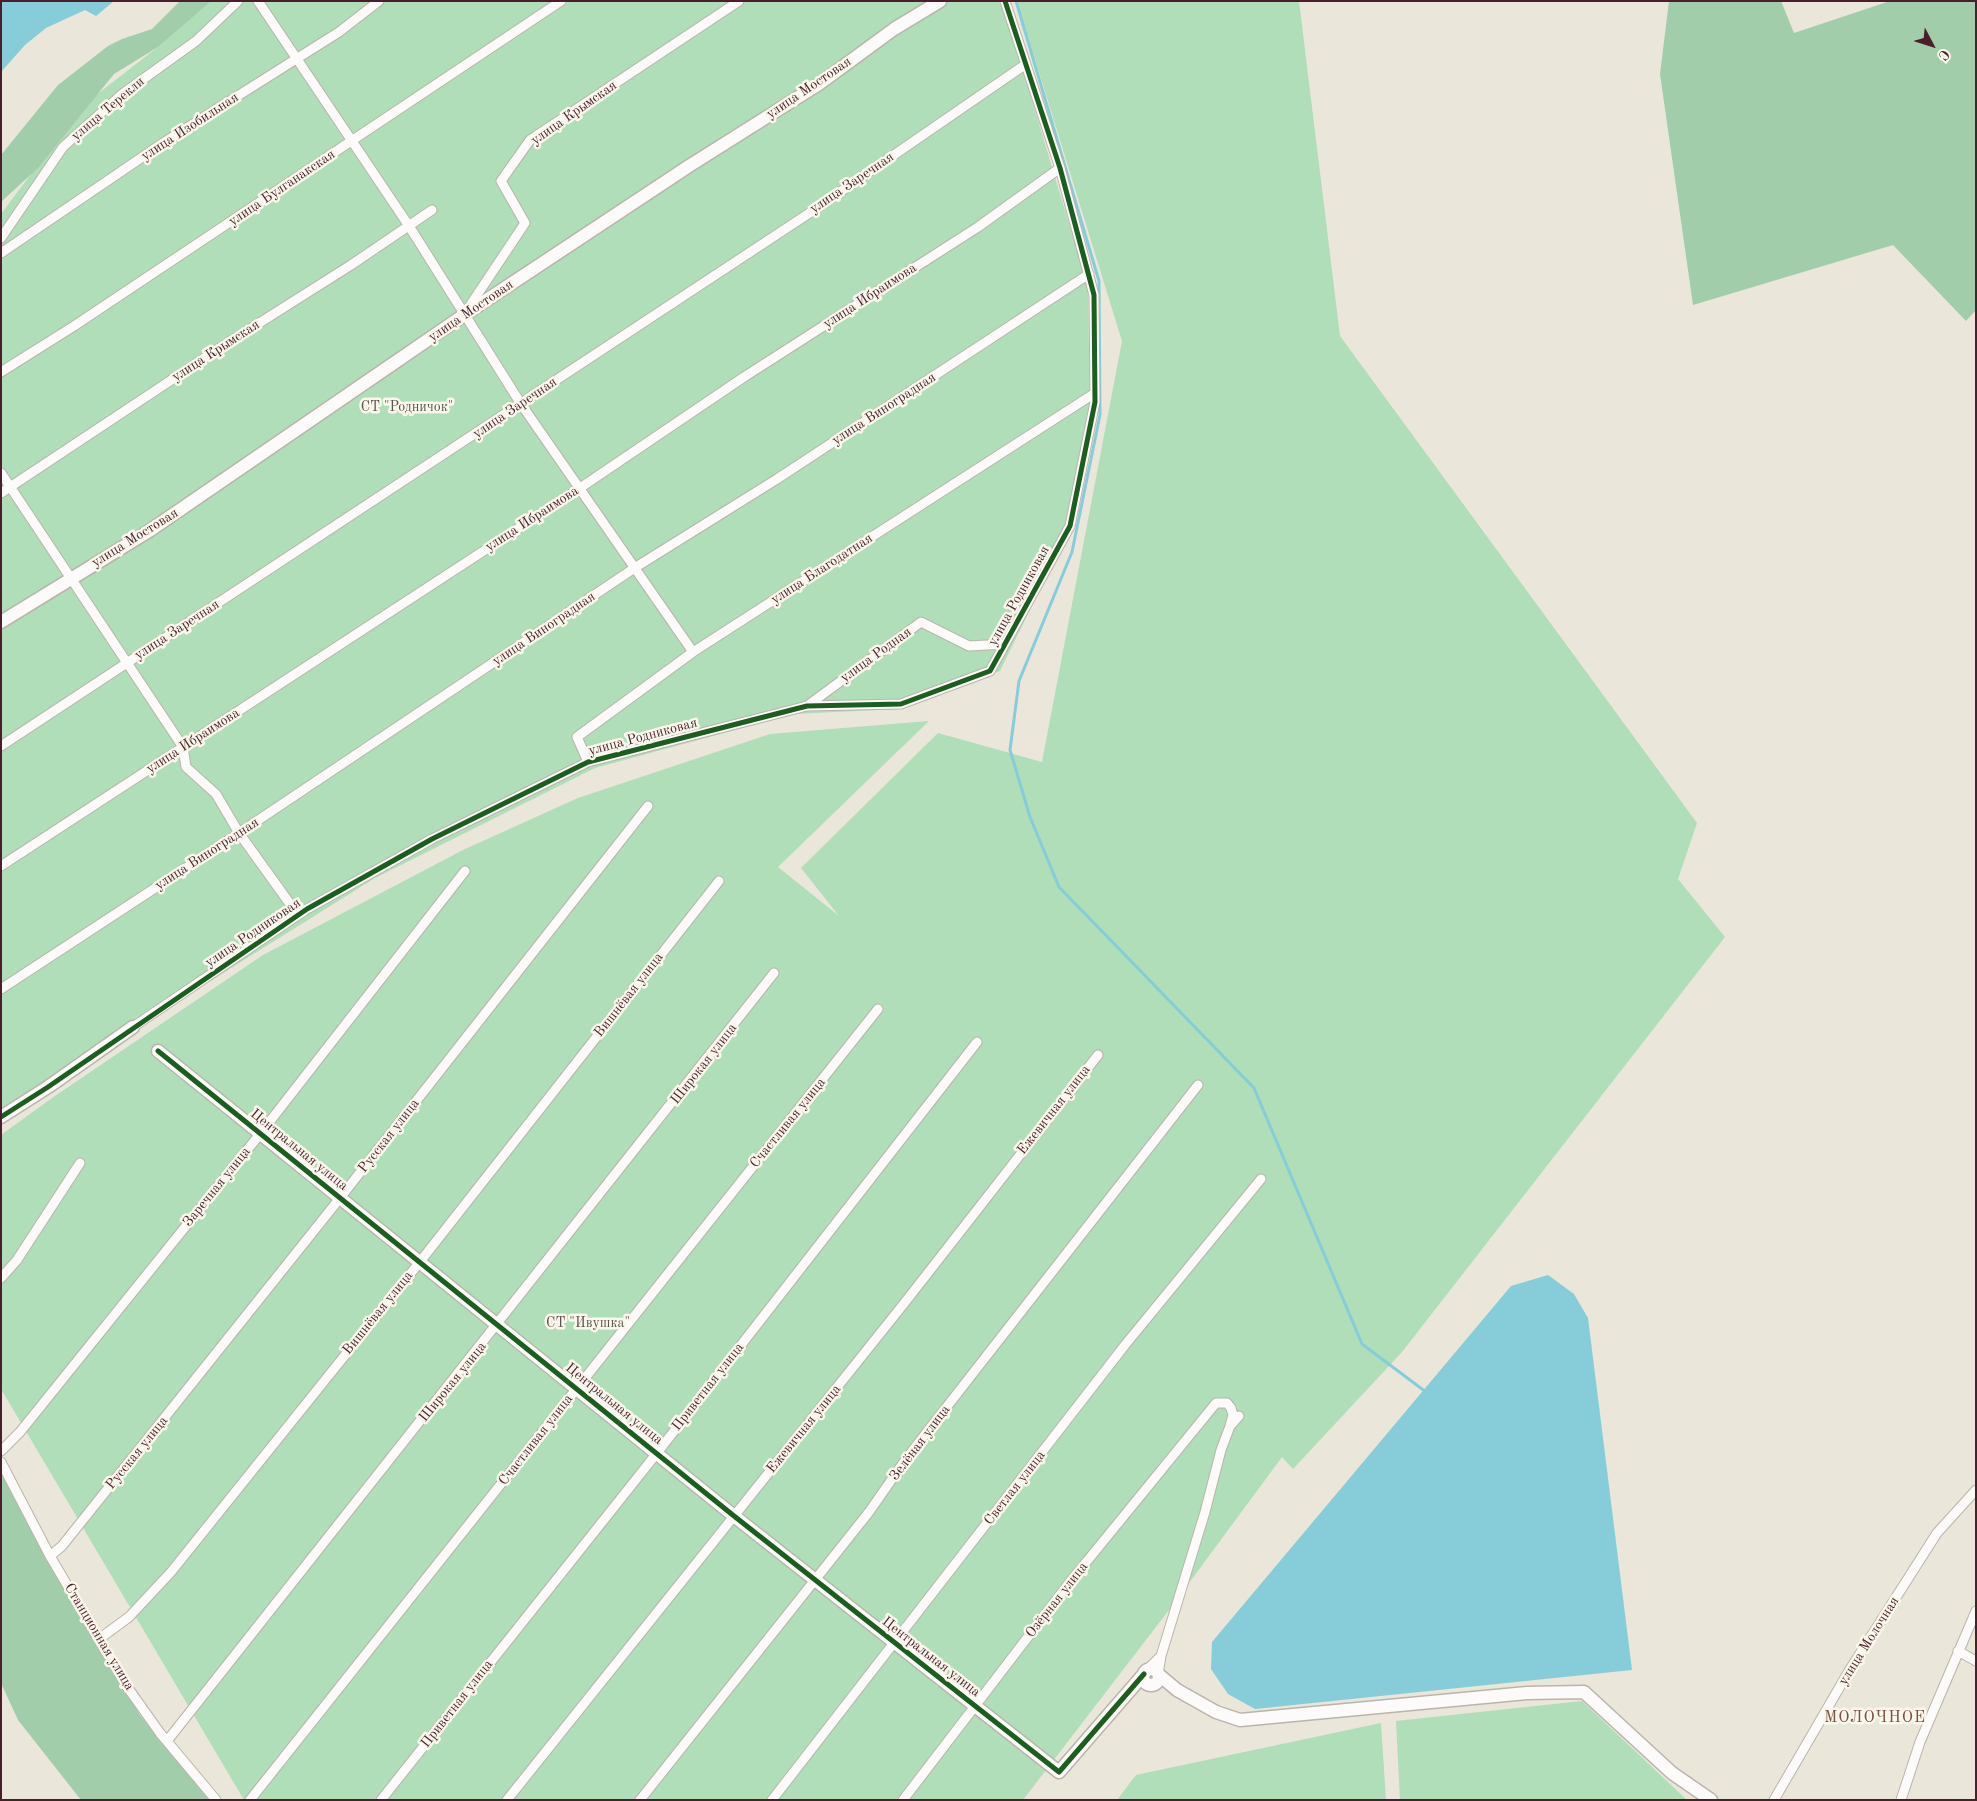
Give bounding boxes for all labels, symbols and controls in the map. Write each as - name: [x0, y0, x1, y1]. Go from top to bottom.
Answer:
- north arrow: [1907, 20, 1957, 70]
- text: С: [1935, 47, 1952, 63]
- street label: улица Мостовая: [763, 53, 855, 123]
- street label: улица Терекли: [68, 73, 148, 145]
- street label: улица Крымская: [528, 77, 620, 149]
- street label: улица Изобильная: [138, 89, 242, 165]
- street label: улица Булганакская: [226, 146, 338, 230]
- street label: улица Заречная: [807, 149, 897, 217]
- street label: улица Ибраимова: [820, 260, 920, 332]
- street label: улица Мостовая: [425, 276, 517, 346]
- street label: улица Крымская: [169, 316, 263, 386]
- street label: улица Виноградная: [829, 369, 939, 449]
- street label: улица Заречная: [470, 374, 560, 442]
- park label: СТ "Родничок": [361, 399, 453, 415]
- street label: улица Ибраимова: [482, 483, 582, 555]
- street label: улица Мостовая: [89, 505, 181, 571]
- street label: улица Благодатная: [768, 530, 876, 608]
- street label: улица Родниковая: [985, 543, 1053, 649]
- street label: улица Виноградная: [489, 588, 599, 670]
- street label: улица Заречная: [131, 596, 223, 664]
- street label: улица Родная: [837, 624, 915, 686]
- street label: улица Ибраимова: [143, 705, 243, 777]
- street label: улица Родниковая: [587, 714, 699, 760]
- street label: улица Виноградная: [152, 814, 262, 894]
- street label: улица Родниковая: [202, 895, 304, 971]
- street label: Вишнёвая улица: [591, 949, 667, 1041]
- street label: Широкая улица: [667, 1020, 741, 1108]
- street label: Ежевичная улица: [1014, 1062, 1094, 1158]
- street label: Счастливая улица: [747, 1075, 829, 1171]
- street label: Русская улица: [355, 1096, 423, 1176]
- street label: Центральная улица: [247, 1106, 351, 1194]
- street label: Заречная улица: [180, 1144, 254, 1230]
- street label: Вишнёвая улица: [339, 1268, 417, 1358]
- park label: СТ "Ивушка": [546, 1315, 630, 1331]
- street label: Широкая улица: [416, 1339, 490, 1425]
- street label: Приветная улица: [668, 1340, 748, 1434]
- street label: Центральная улица: [562, 1360, 666, 1448]
- street label: Ежевичная улица: [763, 1381, 845, 1477]
- street label: Счастливая улица: [495, 1391, 577, 1489]
- street label: Зелёная улица: [886, 1402, 954, 1484]
- street label: Русская улица: [102, 1413, 172, 1493]
- street label: Светлая улица: [981, 1447, 1049, 1529]
- street label: Озёрная улица: [1022, 1559, 1092, 1641]
- street label: Станционная улица: [60, 1580, 138, 1694]
- street label: улица Молочная: [1835, 1594, 1903, 1688]
- street label: Центральная улица: [878, 1613, 984, 1701]
- street label: Приветная улица: [417, 1657, 497, 1751]
- district label: МОЛОЧНОЕ: [1823, 1708, 1927, 1728]

